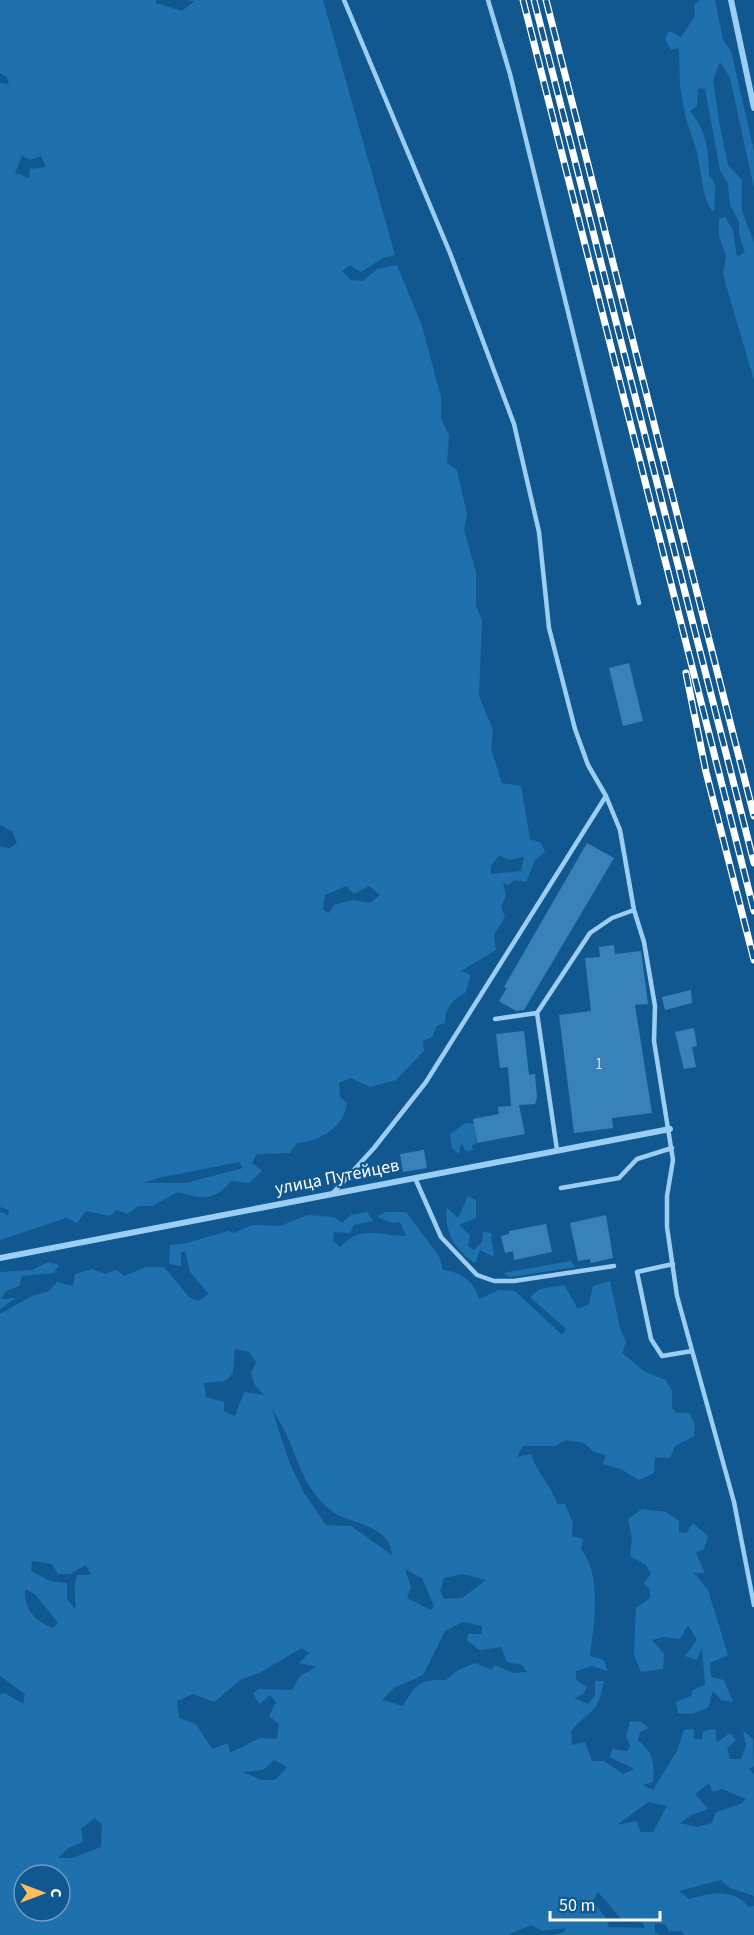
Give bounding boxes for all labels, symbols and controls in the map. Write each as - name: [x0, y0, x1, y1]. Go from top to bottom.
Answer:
- house number: 1: [595, 1054, 603, 1075]
- street label: улица Путейцев: [273, 1153, 401, 1201]
- north arrow: [12, 1863, 72, 1923]
- scale bar: [550, 1884, 660, 1922]
- text: С: [45, 1888, 67, 1898]
- text: 50 m: [559, 1893, 595, 1918]

